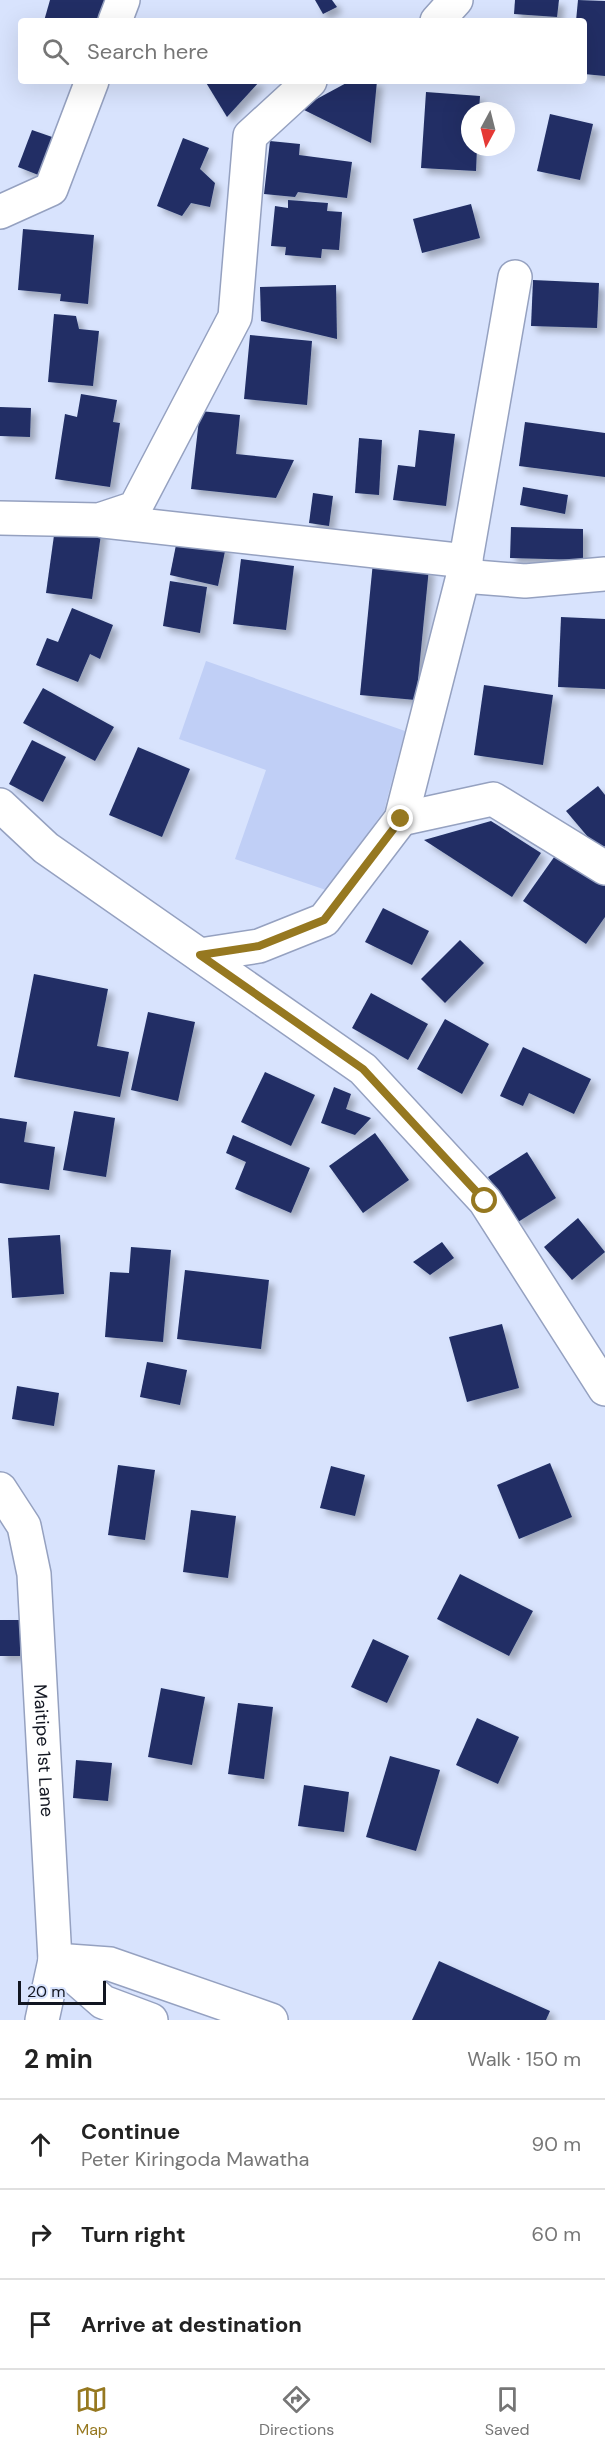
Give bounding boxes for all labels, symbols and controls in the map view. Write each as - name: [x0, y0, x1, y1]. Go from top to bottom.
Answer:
- search box: [18, 18, 587, 84]
- icon: search: [39, 35, 72, 68]
- text: Search here: [87, 37, 208, 66]
- north arrow: [461, 102, 515, 156]
- route end: [387, 805, 413, 831]
- route start: [471, 1187, 497, 1213]
- street label: Maitipe 1st Lane: [28, 1684, 59, 1818]
- scale bar: [18, 1978, 106, 2006]
- text: 20 m: [27, 1981, 66, 2002]
- text: 2 min: [24, 2042, 93, 2076]
- text: Walk · 150 m: [467, 2046, 581, 2072]
- text: Continue: [81, 2117, 180, 2146]
- icon: ahead: [24, 2128, 57, 2161]
- text: 90 m: [532, 2131, 581, 2157]
- text: Peter Kiringoda Mawatha: [81, 2146, 309, 2172]
- icon: right: [24, 2218, 57, 2251]
- text: Turn right: [81, 2220, 186, 2249]
- text: 60 m: [532, 2221, 581, 2247]
- icon: arrive: [24, 2308, 57, 2341]
- text: Arrive at destination: [81, 2310, 302, 2339]
- tab: Map: [75, 2383, 108, 2440]
- tab: Directions: [259, 2383, 334, 2440]
- tab: Saved: [485, 2383, 530, 2440]

